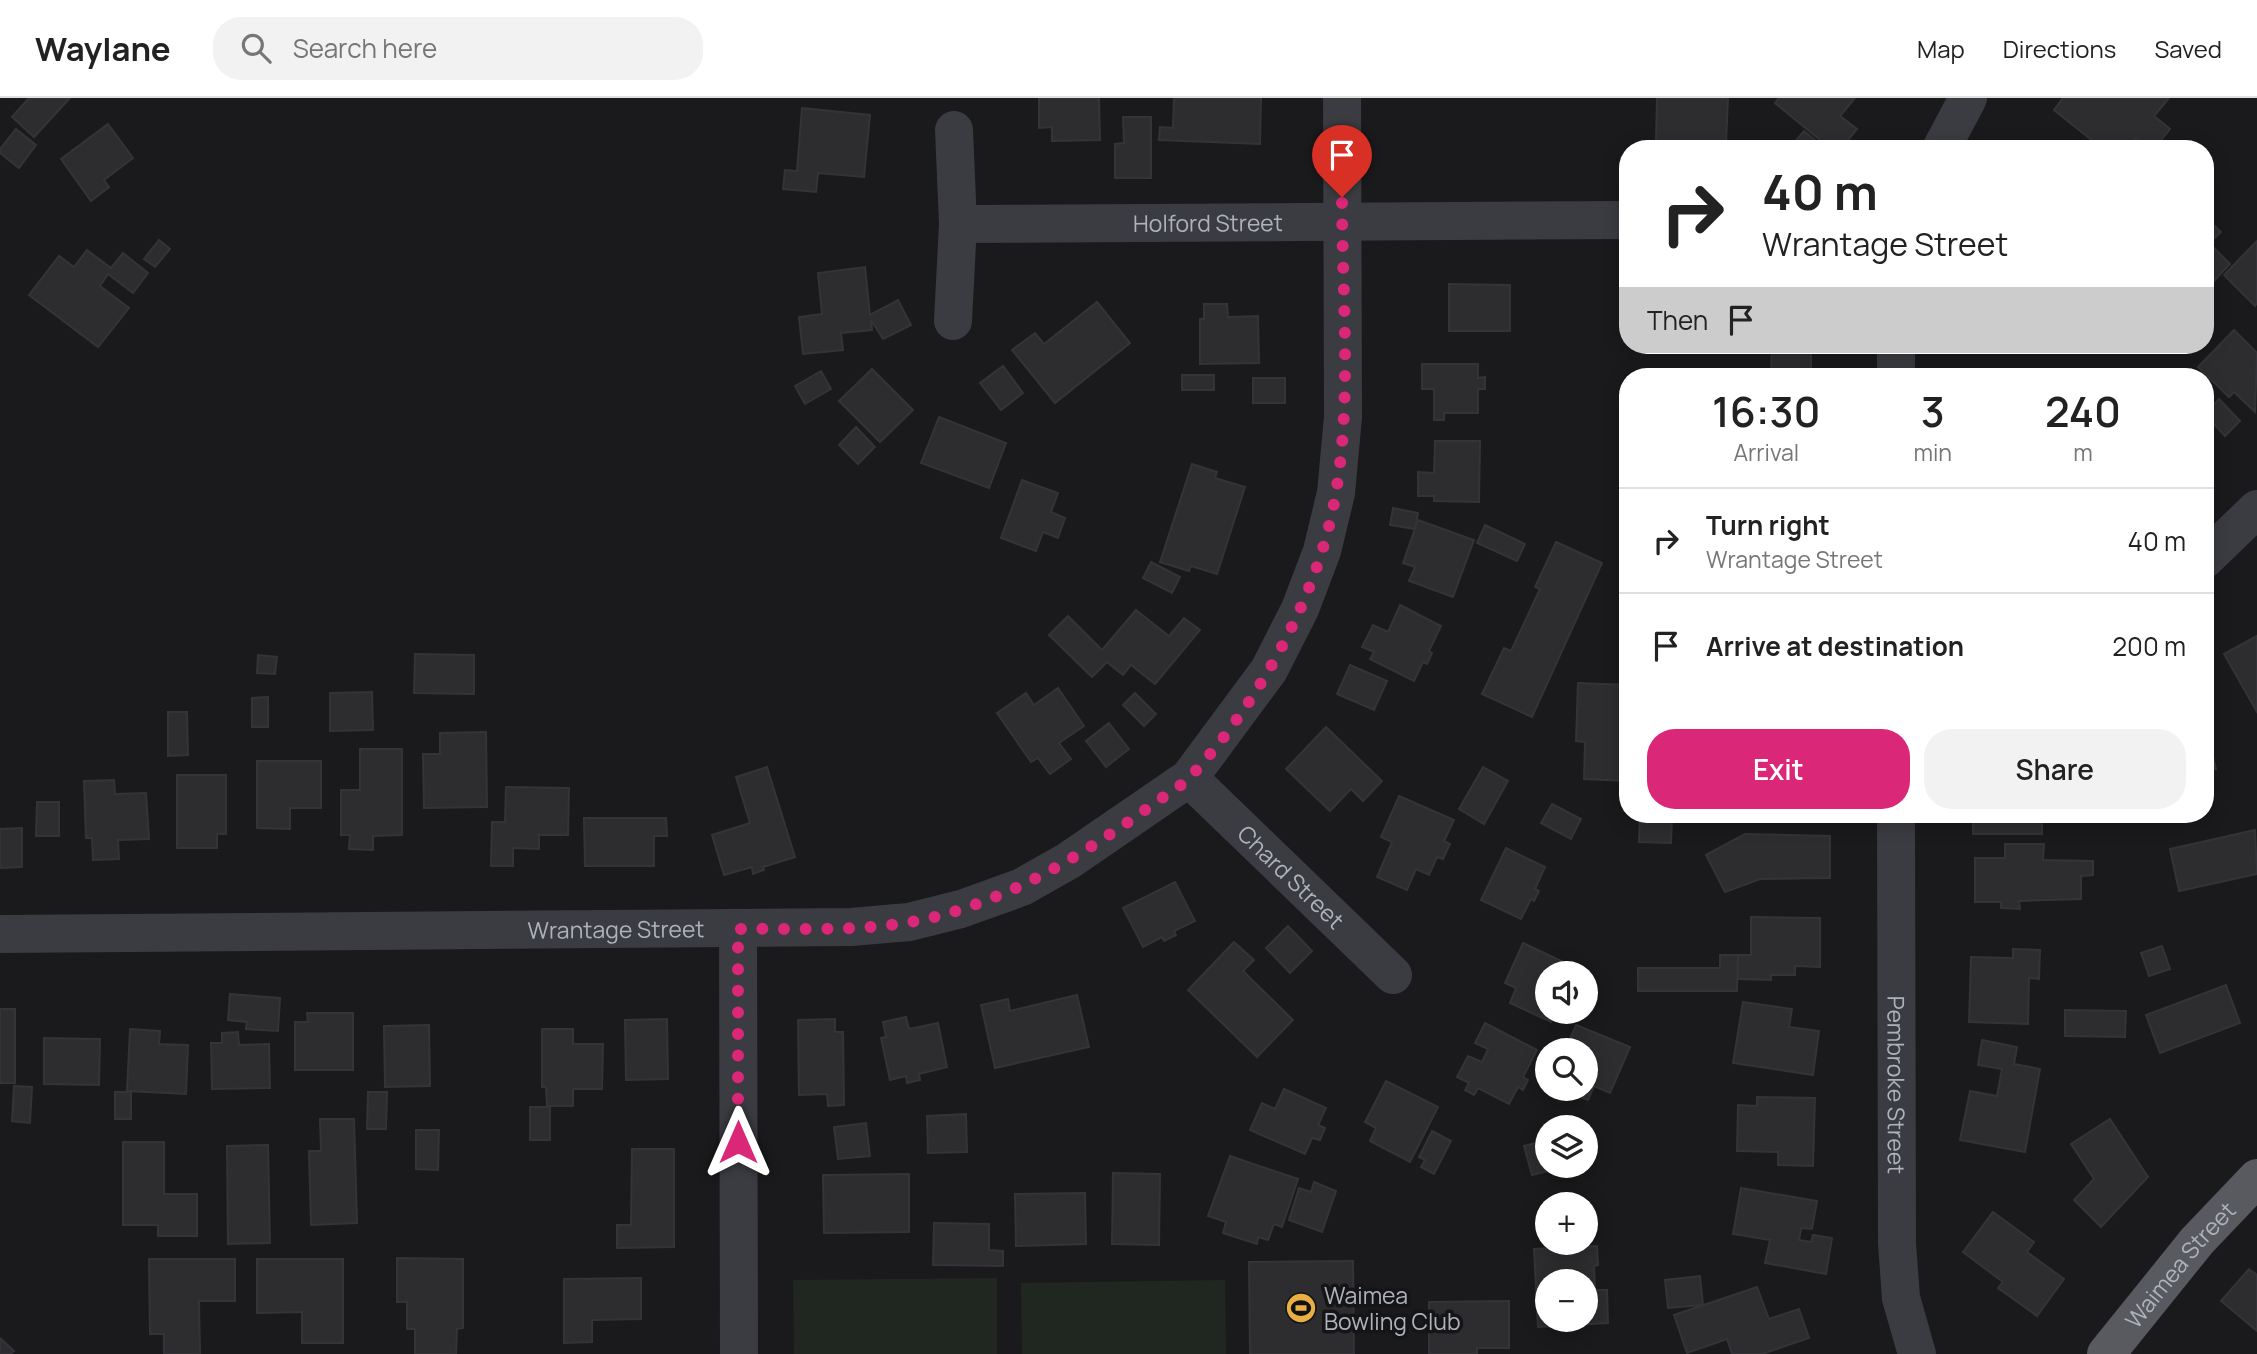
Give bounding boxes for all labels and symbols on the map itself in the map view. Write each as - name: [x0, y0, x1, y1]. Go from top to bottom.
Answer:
- pin: [1312, 125, 1372, 197]
- street label: Holford Street: [1133, 206, 1283, 239]
- street label: Chard Street: [1231, 818, 1351, 936]
- street label: Wrantage Street: [527, 912, 705, 946]
- street label: Pembroke Street: [1880, 996, 1913, 1174]
- position arrow: [701, 1105, 775, 1179]
- street label: Waimea Street: [2117, 1194, 2242, 1335]
- place label: Waimea Bowling Club: [1324, 1279, 1461, 1337]
- sports icon: Waimea Bowling Club: [1284, 1291, 1318, 1325]

